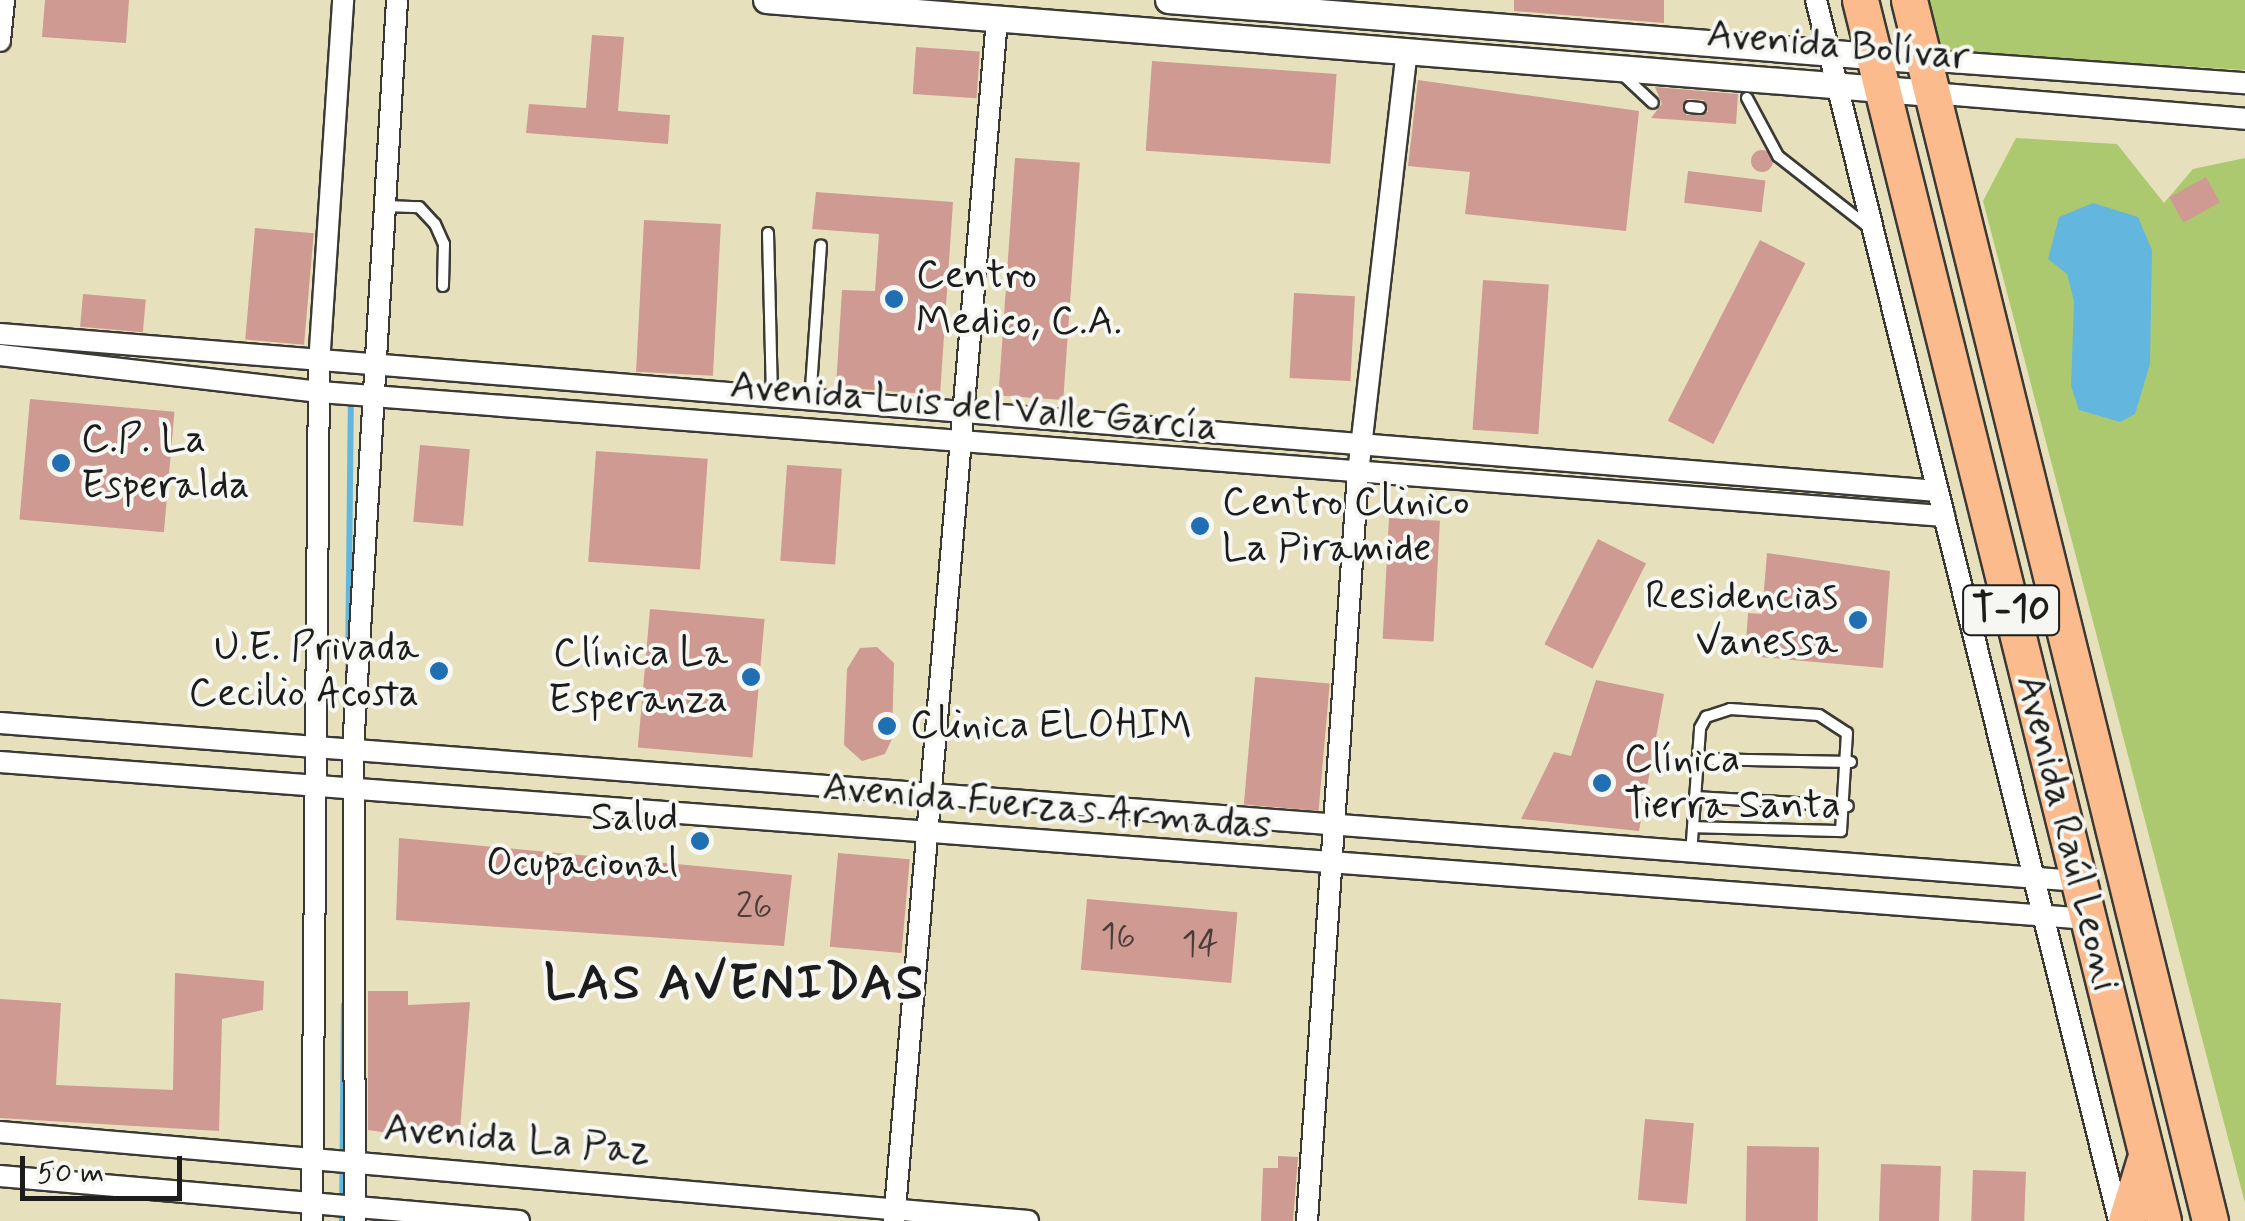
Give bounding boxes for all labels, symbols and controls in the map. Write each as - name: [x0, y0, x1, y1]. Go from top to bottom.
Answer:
- street label: Avenida Bolívar: [1704, 11, 1972, 81]
- place label: Centro Medico, C.A.: [916, 252, 1122, 346]
- marker: Centro Medico, C.A.: [881, 286, 907, 312]
- street label: Avenida Luis del Valle García: [730, 362, 1218, 452]
- place label: C.P. La Esperalda: [81, 416, 250, 510]
- marker: C.P. La Esperalda: [50, 452, 72, 474]
- place label: Centro Clinico La Piramide: [1222, 479, 1470, 573]
- marker: Centro Clinico La Piramide: [1187, 513, 1213, 539]
- place label: Residencias Vanessa: [1645, 573, 1838, 667]
- road number: T-10: [1961, 577, 2061, 643]
- marker: Residencias Vanessa: [1847, 609, 1869, 631]
- place label: U.E. Privada Cecilio Acosta: [187, 624, 419, 718]
- place label: Clínica La Esperanza: [548, 630, 728, 724]
- marker: U.E. Privada Cecilio Acosta: [428, 660, 450, 682]
- marker: Clínica La Esperanza: [738, 664, 764, 690]
- street label: Avenida Raúl Leoni: [2005, 672, 2129, 994]
- place label: Clinica ELOHIM: [910, 702, 1181, 750]
- marker: Clinica ELOHIM: [874, 713, 900, 739]
- place label: Clínica Tierra Santa: [1624, 736, 1841, 830]
- street label: Avenida Fuerzas Armadas: [818, 763, 1276, 851]
- marker: Clínica Tierra Santa: [1589, 770, 1615, 796]
- place label: Salud Ocupacional: [486, 794, 678, 888]
- marker: Salud Ocupacional: [687, 828, 713, 854]
- house number: 26: [736, 886, 772, 928]
- house number: 16: [1101, 916, 1135, 958]
- house number: 14: [1182, 924, 1218, 966]
- district label: LAS AVENIDAS: [546, 955, 924, 1015]
- street label: Avenida La Paz: [383, 1105, 651, 1175]
- scale bar: [25, 1136, 188, 1198]
- text: 50 m: [37, 1154, 104, 1193]

